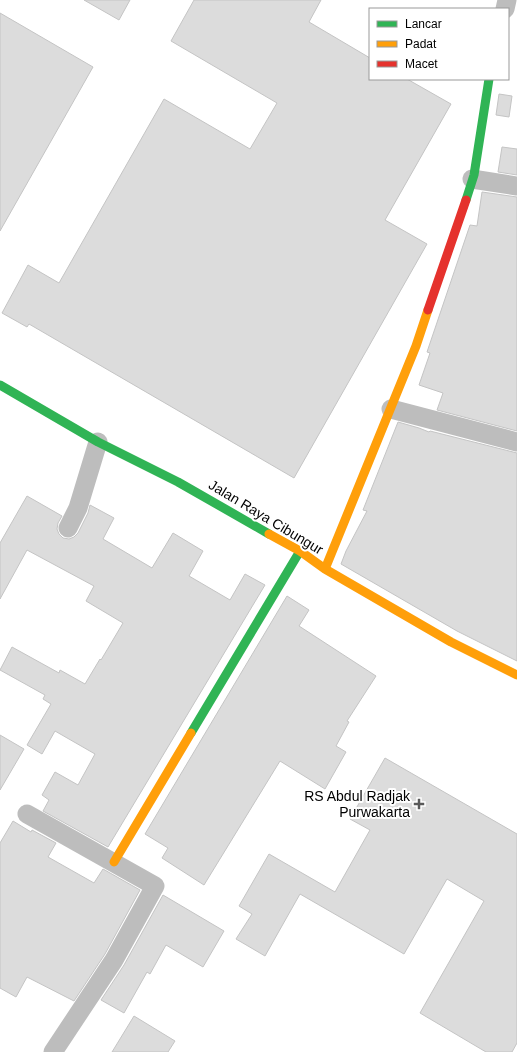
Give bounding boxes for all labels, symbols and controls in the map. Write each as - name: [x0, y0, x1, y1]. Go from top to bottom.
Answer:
- legend: [369, 8, 509, 80]
- text: Lancar: [405, 17, 442, 31]
- text: Padat: [405, 37, 437, 51]
- text: Macet: [405, 57, 438, 71]
- street label: Jalan Raya Cibungur: [206, 476, 326, 558]
- place label: RS Abdul Radjak Purwakarta: [304, 788, 411, 820]
- marker: RS Abdul Radjak Purwakarta: [413, 798, 425, 810]

